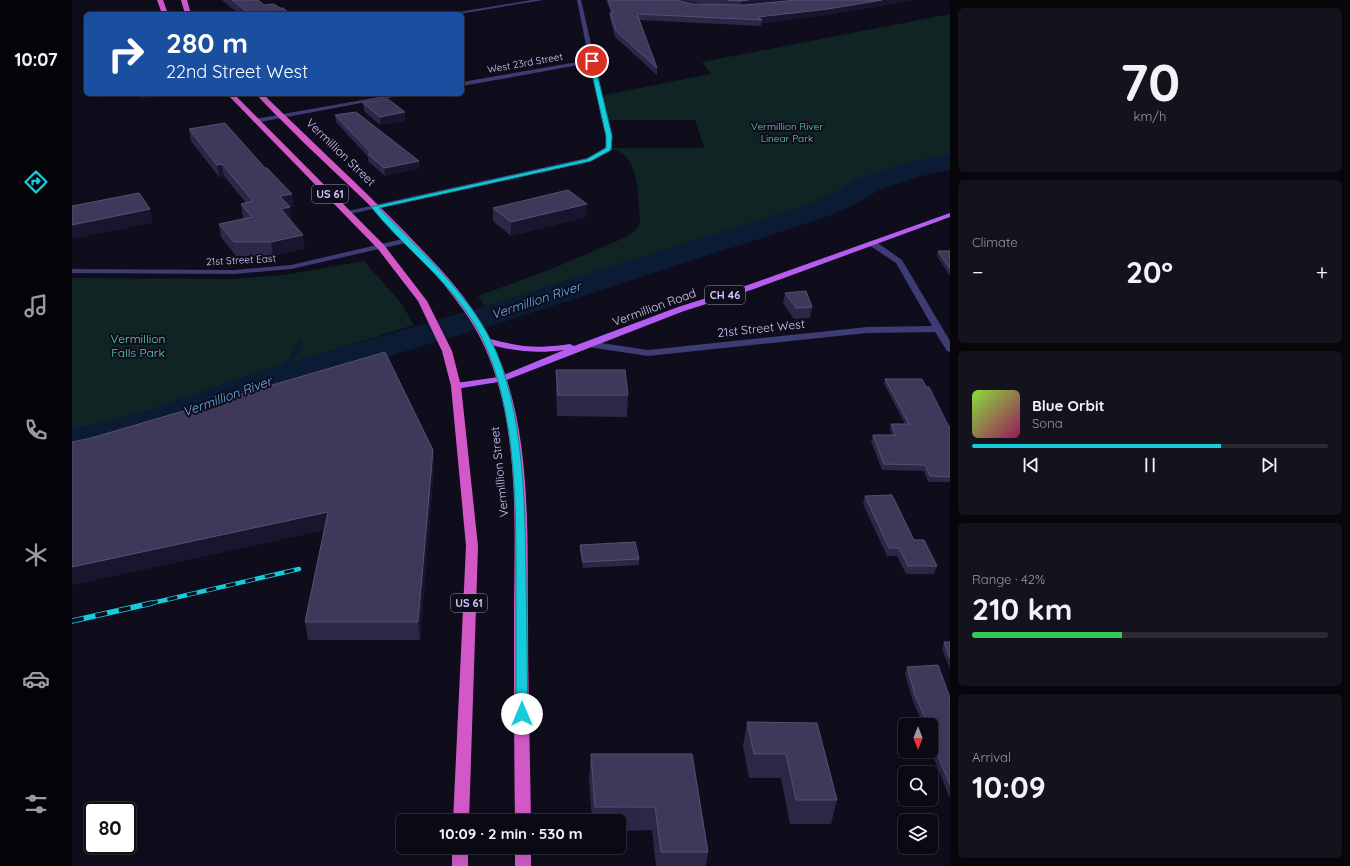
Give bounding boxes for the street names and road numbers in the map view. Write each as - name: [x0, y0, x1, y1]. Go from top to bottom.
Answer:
- street label: West 23rd Street: [486, 50, 564, 76]
- street label: Vermillion Street: [303, 115, 379, 189]
- road number: US 61: [312, 185, 348, 203]
- street label: 21st Street East: [206, 252, 277, 268]
- street label: Vermillion Road: [610, 285, 698, 329]
- road number: CH 46: [705, 286, 745, 304]
- street label: 21st Street West: [716, 316, 806, 340]
- street label: Vermillion Street: [487, 426, 511, 518]
- road number: US 61: [451, 594, 487, 612]

